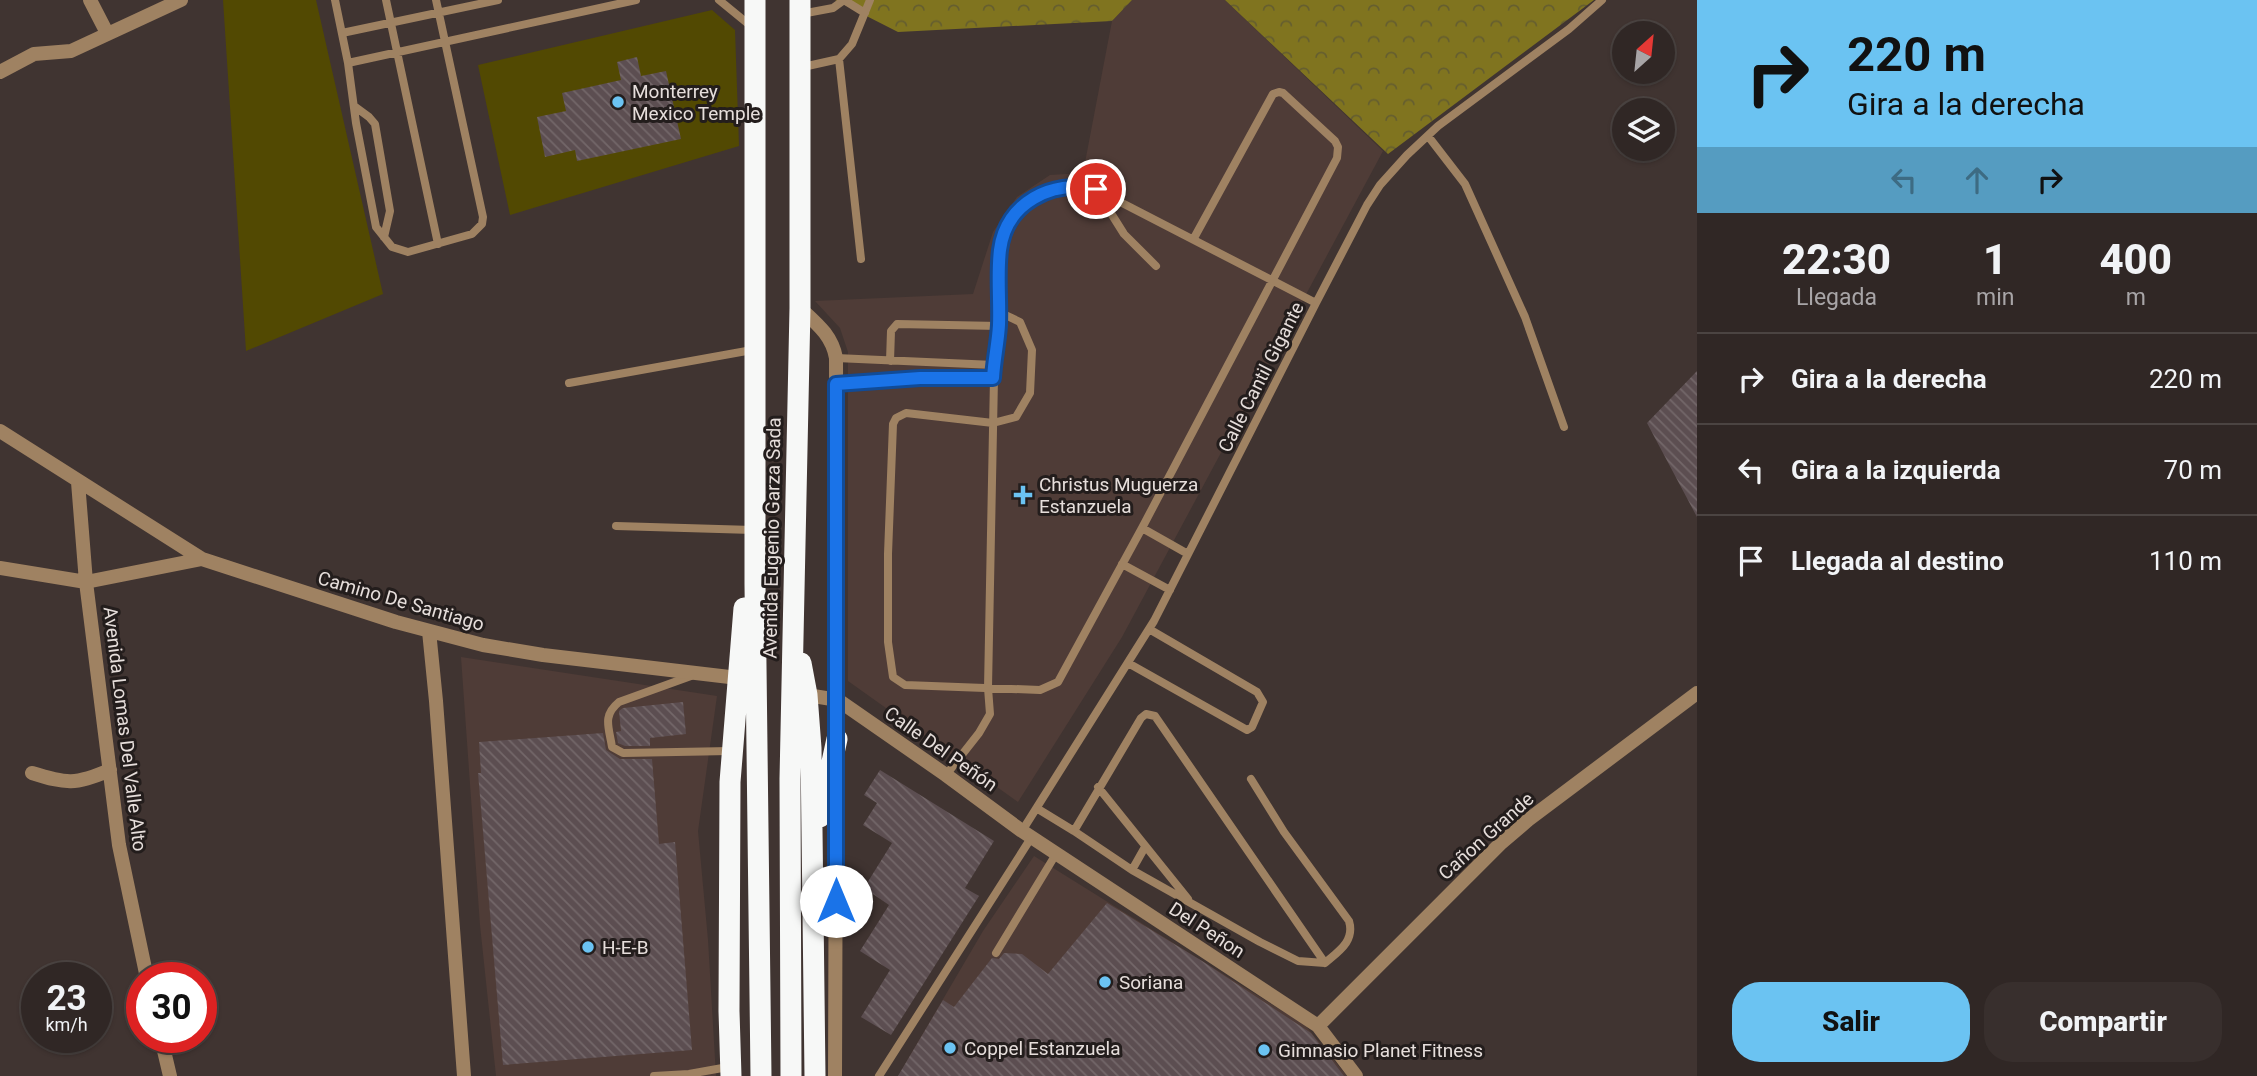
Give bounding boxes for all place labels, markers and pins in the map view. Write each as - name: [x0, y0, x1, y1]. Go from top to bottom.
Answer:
- place label: Monterrey Mexico Temple: [632, 80, 760, 125]
- marker: Monterrey Mexico Temple: [610, 94, 626, 110]
- pin: [1066, 159, 1126, 219]
- place label: Christus Muguerza Estanzuela: [1039, 473, 1198, 518]
- marker: Christus Muguerza Estanzuela: [1013, 485, 1033, 505]
- place label: H-E-B: [602, 936, 649, 959]
- marker: H-E-B: [580, 939, 596, 955]
- place label: Soriana: [1119, 971, 1183, 994]
- marker: Soriana: [1097, 974, 1113, 990]
- place label: Coppel Estanzuela: [964, 1037, 1121, 1060]
- place label: Gimnasio Planet Fitness: [1278, 1039, 1483, 1062]
- marker: Coppel Estanzuela: [942, 1040, 958, 1056]
- marker: Gimnasio Planet Fitness: [1256, 1042, 1272, 1058]

